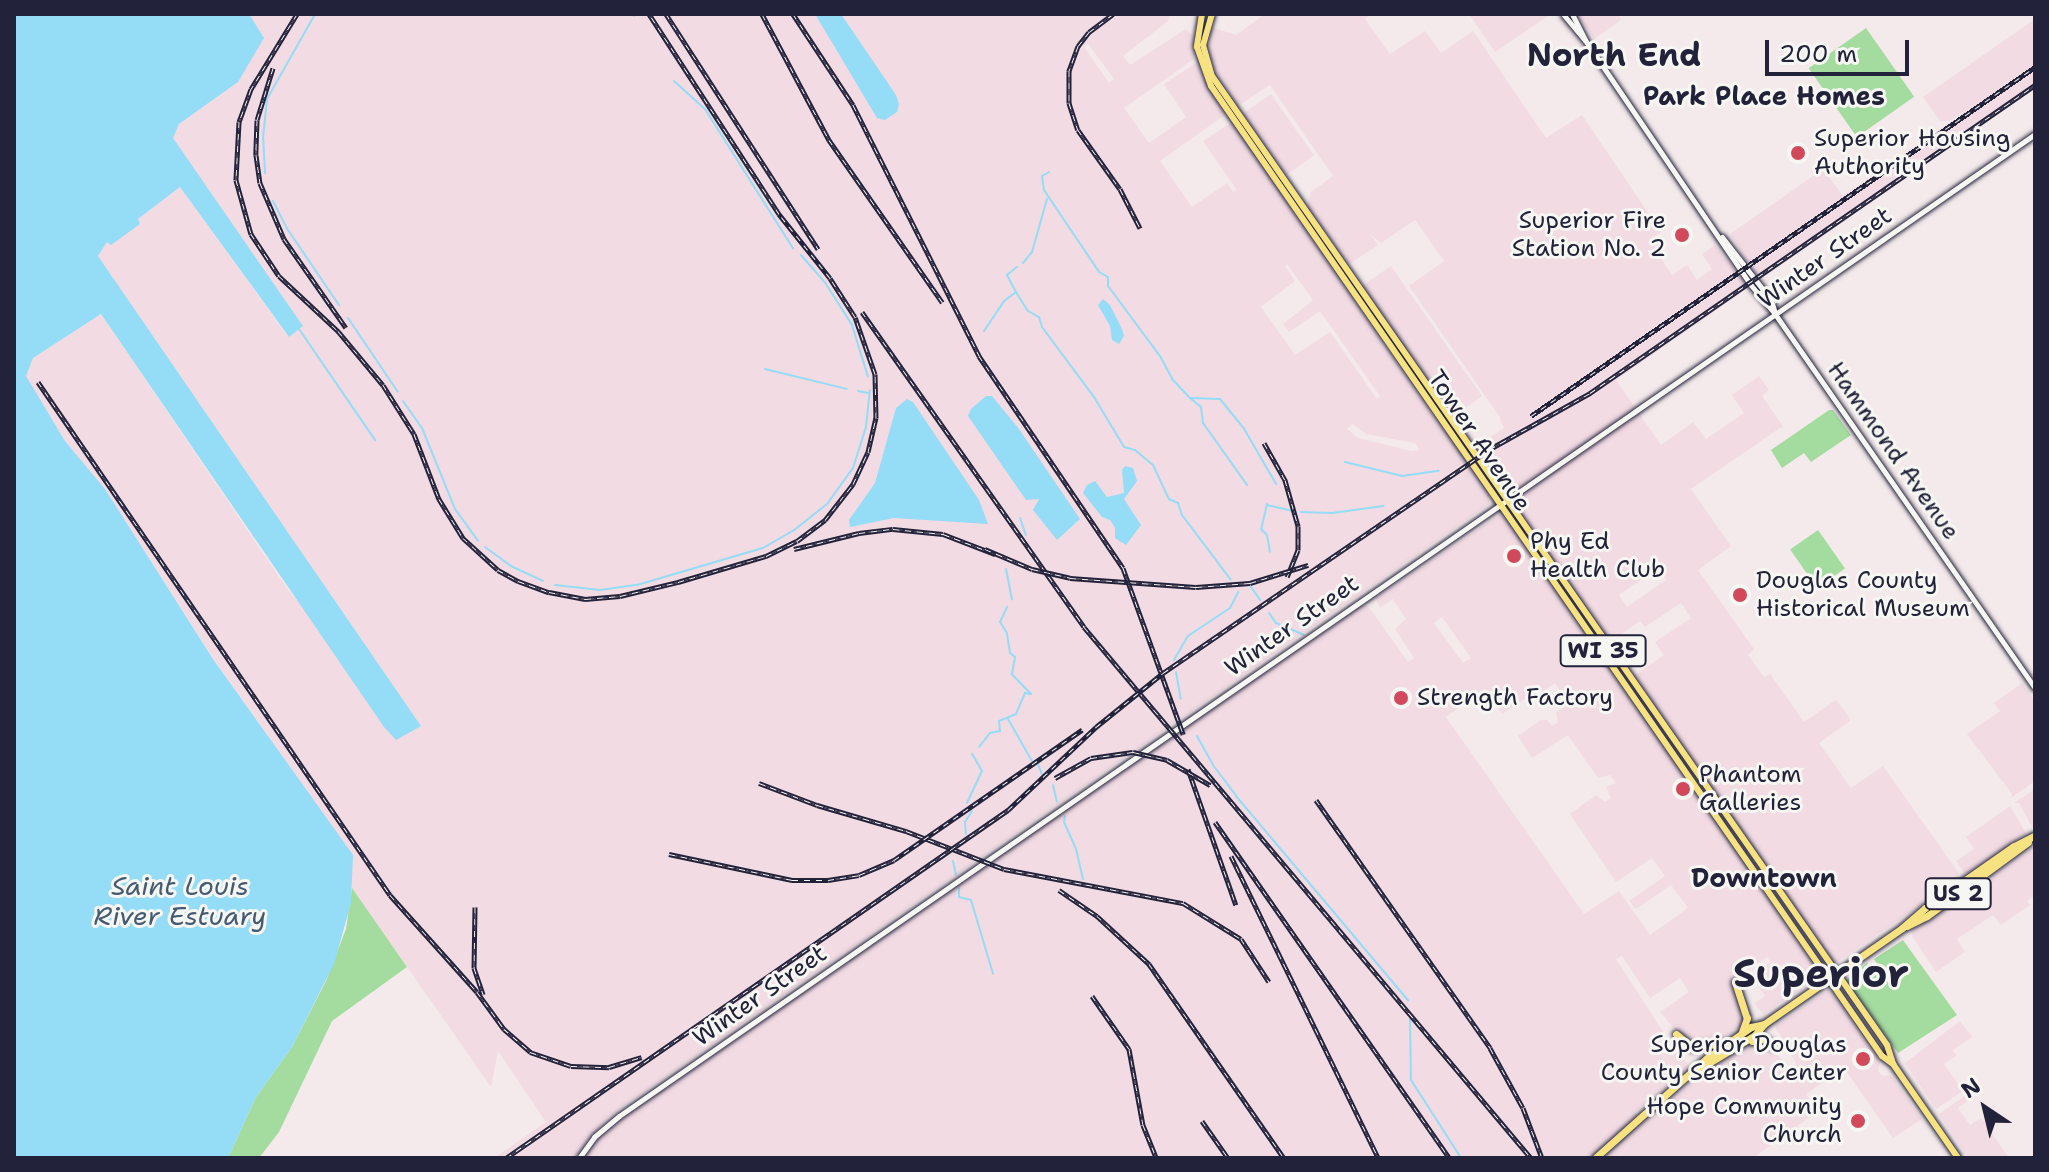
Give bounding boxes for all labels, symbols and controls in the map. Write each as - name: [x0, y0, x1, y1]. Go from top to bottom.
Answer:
- scale bar: [1769, 24, 1913, 74]
- district label: North End: [1527, 36, 1701, 74]
- text: 200 m: [1779, 38, 1857, 70]
- district label: Park Place Homes: [1643, 80, 1885, 112]
- place label: Superior Housing Authority: [1814, 125, 2010, 181]
- marker: Superior Housing Authority: [1789, 144, 1807, 162]
- street label: Winter Street: [1752, 201, 1898, 315]
- place label: Superior Fire Station No. 2: [1512, 207, 1666, 263]
- marker: Superior Fire Station No. 2: [1673, 226, 1691, 244]
- street label: Hammond Avenue: [1821, 357, 1965, 545]
- street label: Tower Avenue: [1421, 365, 1537, 517]
- place label: Phy Ed Health Club: [1530, 528, 1665, 584]
- marker: Phy Ed Health Club: [1505, 547, 1523, 565]
- place label: Douglas County Historical Museum: [1756, 567, 1970, 623]
- street label: Winter Street: [1219, 569, 1365, 683]
- marker: Douglas County Historical Museum: [1731, 586, 1749, 604]
- road number: WI 35: [1559, 633, 1647, 669]
- place label: Strength Factory: [1417, 684, 1613, 712]
- marker: Strength Factory: [1392, 689, 1410, 707]
- place label: Phantom Galleries: [1699, 761, 1801, 817]
- marker: Phantom Galleries: [1674, 780, 1692, 798]
- district label: Downtown: [1691, 862, 1837, 894]
- water label: Saint Louis River Estuary: [94, 870, 266, 932]
- road number: US 2: [1924, 876, 1992, 912]
- street label: Winter Street: [687, 939, 833, 1053]
- district label: Superior: [1733, 949, 1909, 997]
- place label: Superior Douglas County Senior Center: [1601, 1031, 1847, 1087]
- marker: Superior Douglas County Senior Center: [1854, 1050, 1872, 1068]
- north arrow: [1945, 1068, 2025, 1148]
- text: N: [1955, 1071, 1986, 1105]
- place label: Hope Community Church: [1646, 1093, 1842, 1149]
- marker: Hope Community Church: [1849, 1112, 1867, 1130]

